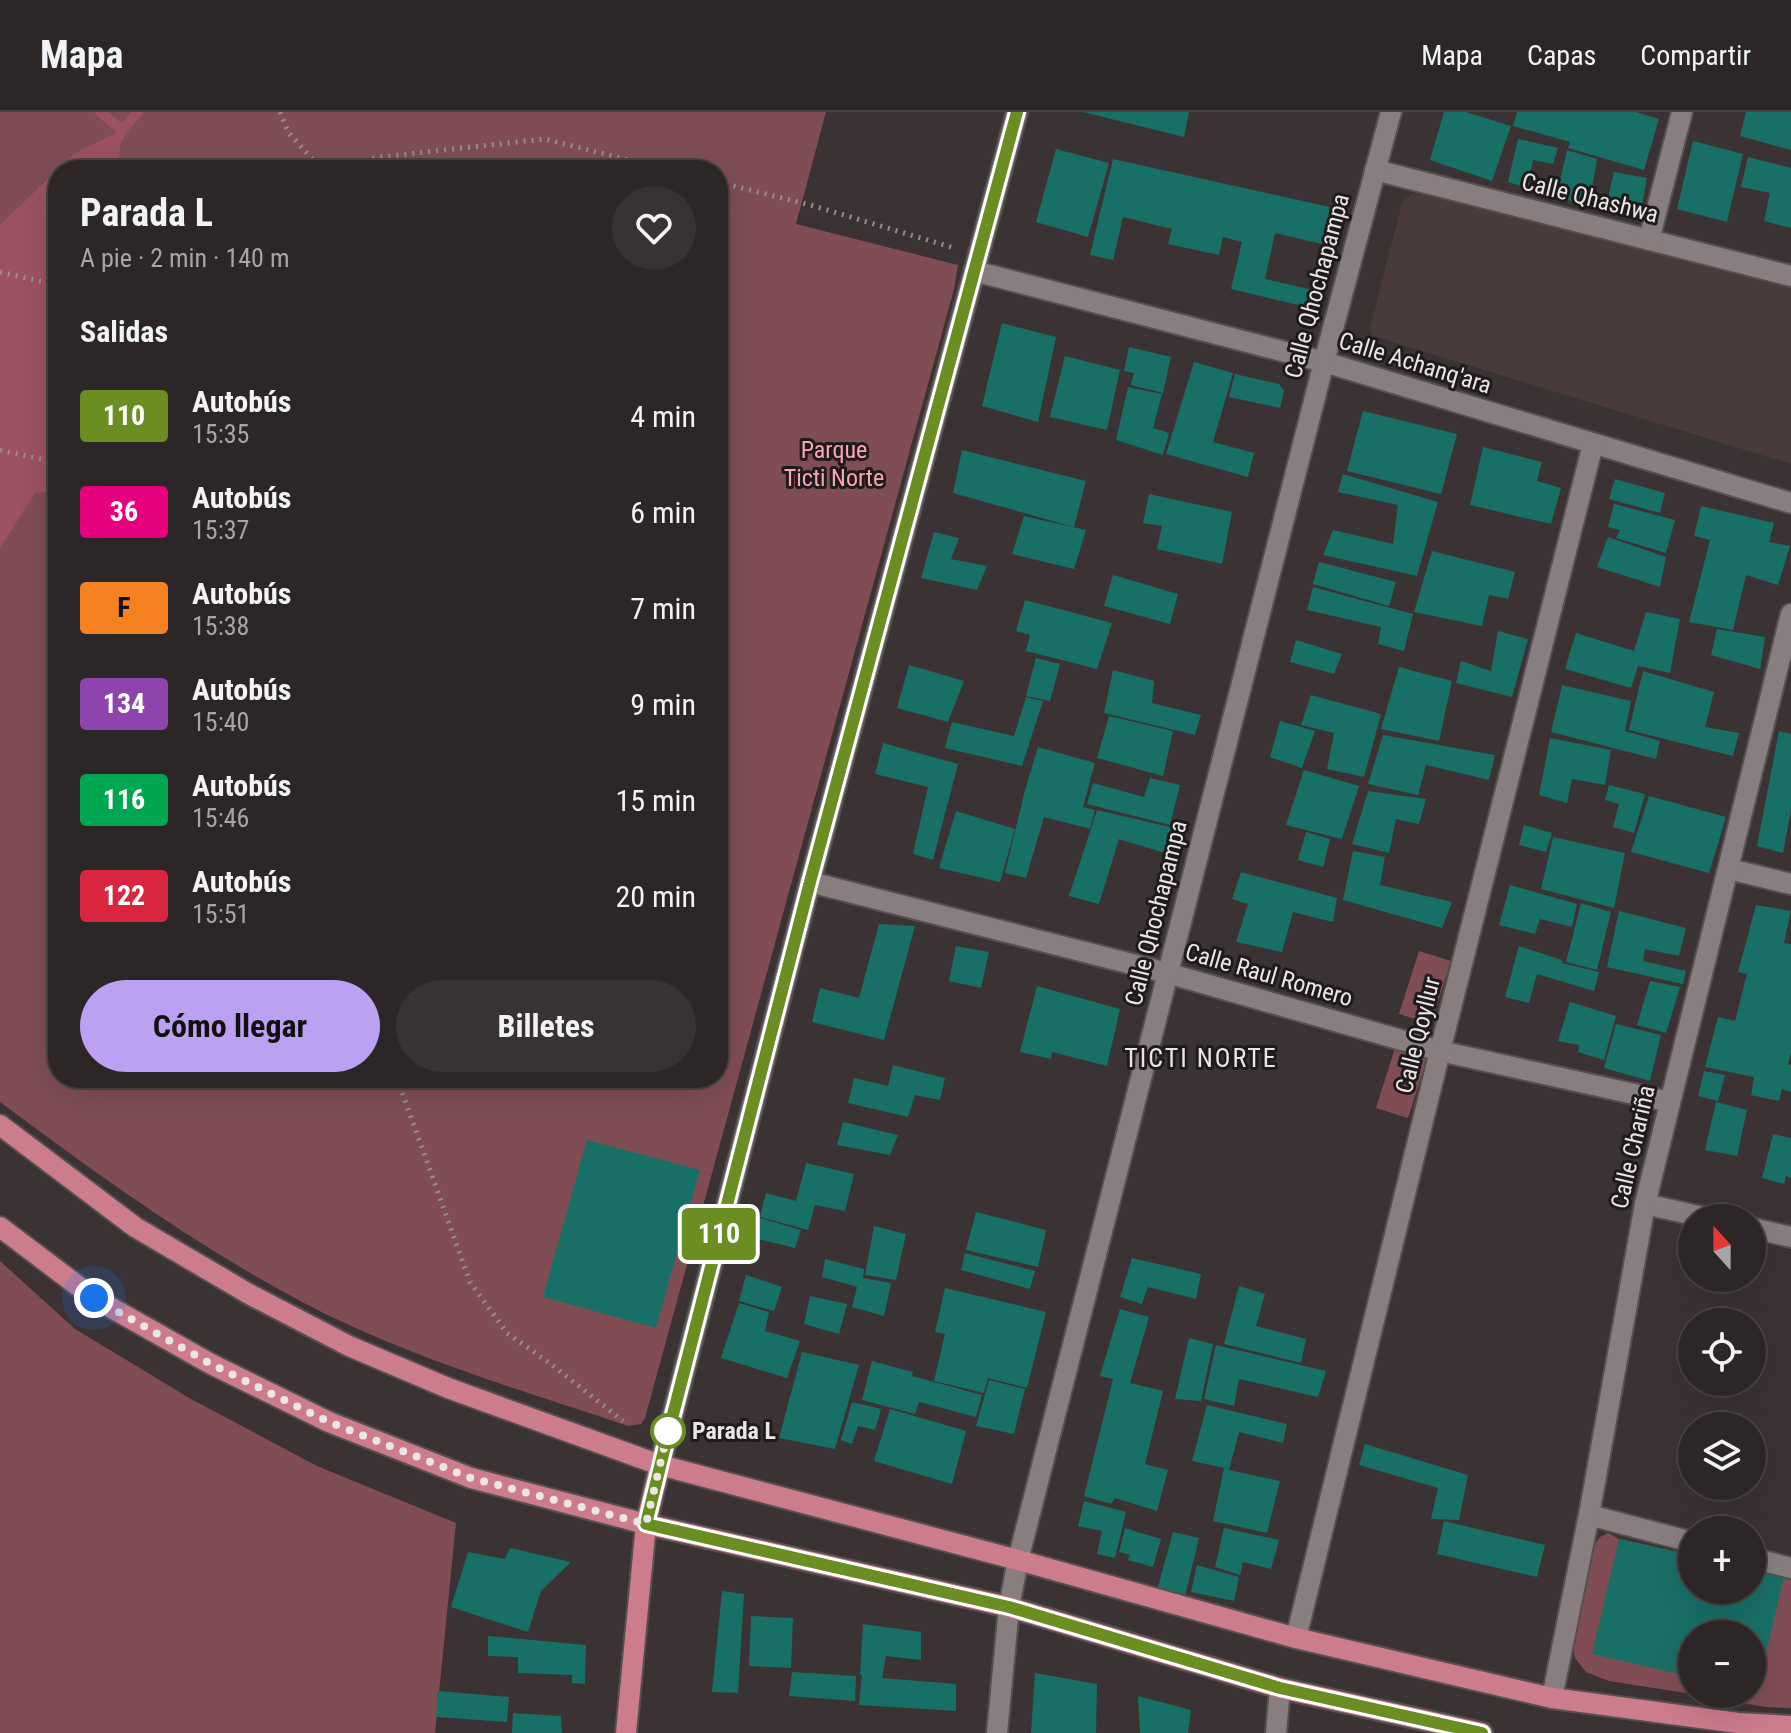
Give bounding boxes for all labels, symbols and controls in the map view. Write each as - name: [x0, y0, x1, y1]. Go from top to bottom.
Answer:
- text: Mapa: [40, 33, 123, 77]
- text: Mapa: [1421, 39, 1483, 72]
- text: Capas: [1527, 39, 1596, 72]
- text: Compartir: [1640, 39, 1751, 72]
- street label: Calle Qhashwa: [1519, 167, 1661, 229]
- button: heart: [612, 186, 696, 270]
- text: Parada L: [80, 191, 213, 235]
- street label: Calle Qhochapampa: [1279, 191, 1355, 381]
- text: A pie · 2 min · 140 m: [80, 243, 289, 273]
- text: Salidas: [80, 314, 168, 349]
- street label: Calle Achanq'ara: [1335, 327, 1495, 399]
- text: Autobús: [192, 384, 291, 419]
- text: 110: [103, 399, 145, 432]
- text: 4 min: [630, 399, 696, 434]
- text: 15:35: [192, 419, 249, 449]
- park label: Parque Ticti Norte: [784, 436, 884, 492]
- text: Autobús: [192, 480, 291, 515]
- text: 36: [110, 495, 138, 528]
- text: 6 min: [630, 495, 696, 530]
- text: 15:37: [192, 515, 249, 545]
- text: Autobús: [192, 576, 291, 611]
- text: F: [117, 591, 131, 624]
- text: 7 min: [630, 591, 696, 626]
- text: 15:38: [192, 611, 249, 641]
- text: Autobús: [192, 672, 291, 707]
- text: 134: [103, 687, 145, 720]
- text: 9 min: [630, 687, 696, 722]
- text: 15:40: [192, 707, 249, 737]
- text: Autobús: [192, 768, 291, 803]
- text: 116: [103, 783, 145, 816]
- text: 15 min: [615, 783, 696, 818]
- text: 15:46: [192, 803, 249, 833]
- street label: Calle Qhochapampa: [1119, 818, 1193, 1008]
- text: Autobús: [192, 864, 291, 899]
- text: 122: [103, 879, 145, 912]
- text: 20 min: [615, 879, 696, 914]
- text: 15:51: [192, 899, 249, 929]
- street label: Calle Raul Romero: [1182, 938, 1356, 1012]
- street label: Calle Qoyllur: [1390, 974, 1446, 1096]
- button: Cómo llegar: [80, 980, 380, 1072]
- button: Billetes: [396, 980, 696, 1072]
- district label: TICTI NORTE: [1124, 1043, 1278, 1073]
- street label: Calle Chariña: [1605, 1083, 1661, 1211]
- north arrow: [1678, 1204, 1766, 1292]
- map controls: [1678, 1204, 1766, 1708]
- line badge: 110: [673, 1208, 765, 1260]
- text: 110: [698, 1217, 740, 1250]
- your location: [74, 1278, 114, 1318]
- button: locate: [1678, 1308, 1766, 1396]
- button: layers: [1678, 1412, 1766, 1500]
- marker: Parada L: [651, 1414, 685, 1448]
- place label: Parada L: [692, 1417, 776, 1445]
- button: +: [1678, 1516, 1766, 1604]
- button: −: [1678, 1620, 1766, 1708]

